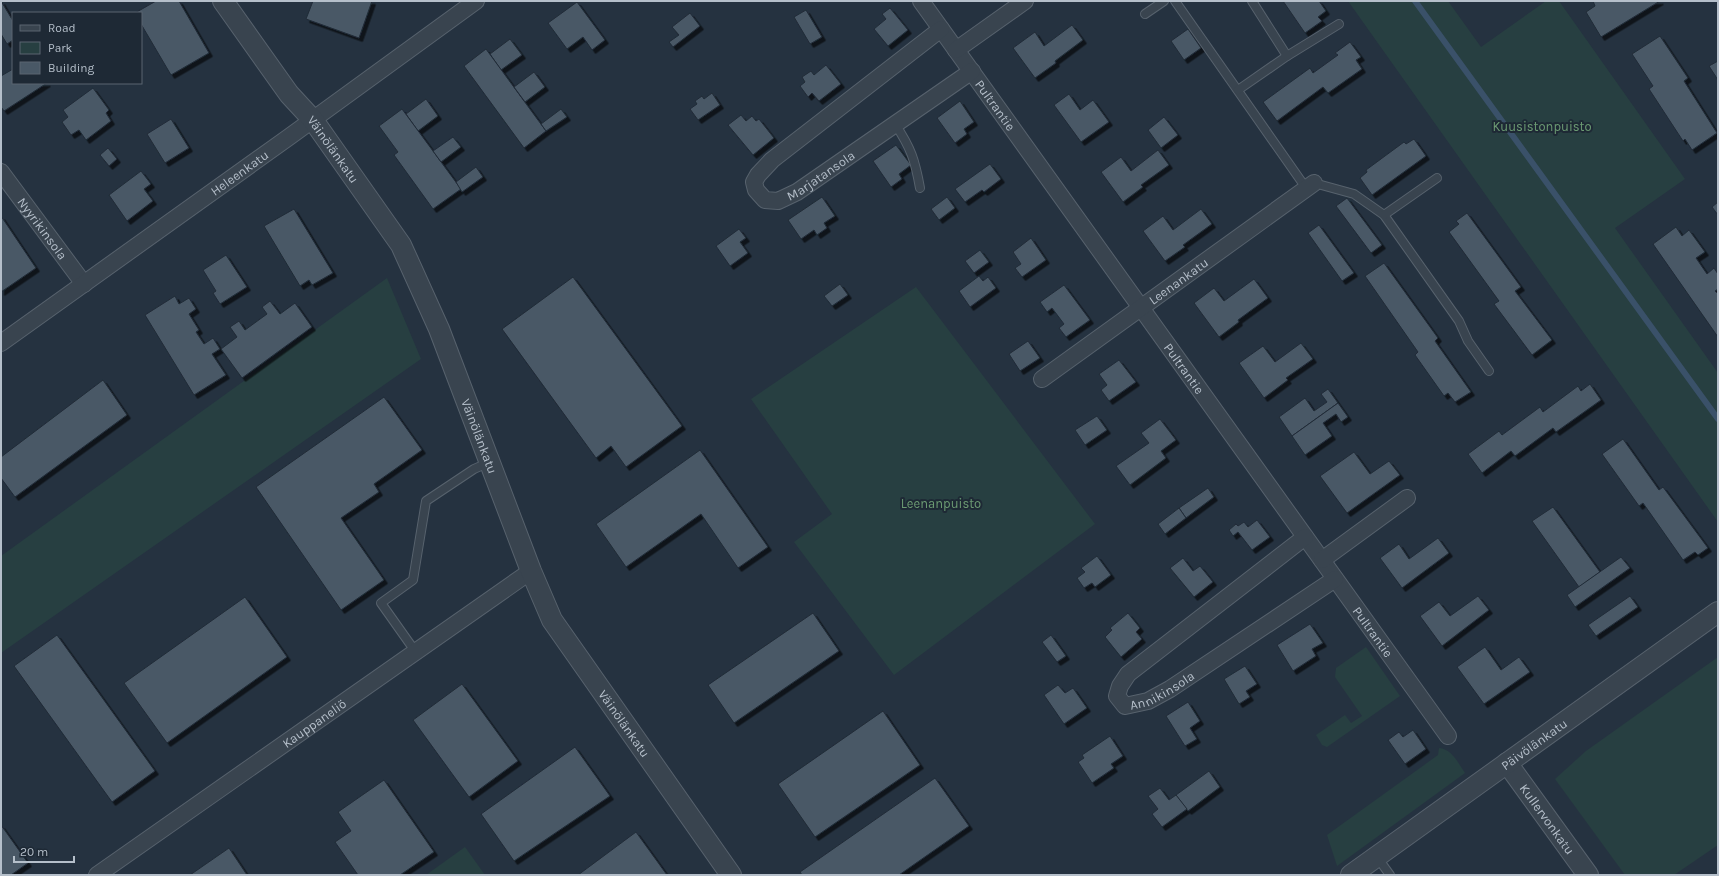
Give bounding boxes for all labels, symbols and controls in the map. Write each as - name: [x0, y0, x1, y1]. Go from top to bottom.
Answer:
- legend: [12, 12, 142, 84]
- text: Road: [48, 21, 76, 35]
- text: Park: [48, 41, 73, 55]
- text: Building: [48, 61, 95, 75]
- street label: Pultrantie: [972, 77, 1019, 134]
- street label: Väinölänkatu: [305, 112, 362, 186]
- park label: Kuusistonpuisto: [1492, 119, 1592, 134]
- street label: Heleenkatu: [208, 147, 271, 199]
- street label: Marjatansola: [784, 147, 858, 204]
- street label: Nyyrikinsola: [14, 195, 70, 263]
- street label: Leenankatu: [1146, 255, 1211, 308]
- street label: Pultrantie: [1161, 340, 1207, 397]
- street label: Väinölänkatu: [458, 397, 500, 476]
- park label: Leenanpuisto: [901, 496, 981, 511]
- street label: Pultrantie: [1350, 604, 1396, 660]
- street label: Annikinsola: [1128, 668, 1197, 713]
- street label: Väinölänkatu: [595, 687, 653, 760]
- street label: Kauppaneliö: [280, 696, 349, 751]
- street label: Päivölänkatu: [1498, 716, 1570, 773]
- street label: Kullervonkatu: [1517, 781, 1577, 857]
- scale bar: [14, 838, 74, 864]
- text: 20 m: [20, 845, 48, 859]

